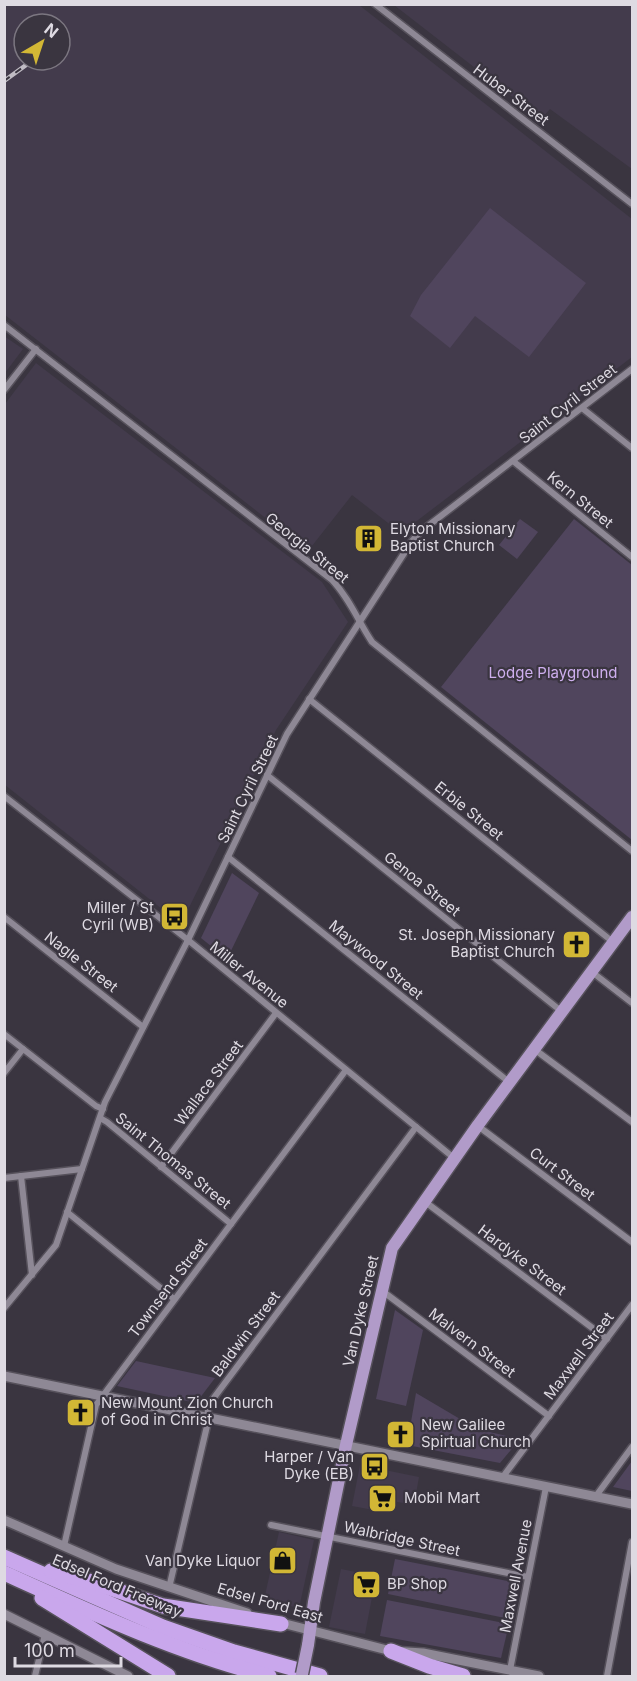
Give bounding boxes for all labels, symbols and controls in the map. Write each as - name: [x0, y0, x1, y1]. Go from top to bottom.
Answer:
- north arrow: [12, 12, 72, 72]
- text: N: [40, 19, 62, 42]
- street label: Huber Street: [470, 60, 553, 129]
- street label: Saint Cyril Street: [515, 360, 620, 448]
- street label: Kern Street: [543, 467, 617, 532]
- street label: Georgia Street: [262, 508, 353, 587]
- place label: Elyton Missionary Baptist Church: [390, 519, 516, 555]
- building icon: Elyton Missionary Baptist Church: [353, 522, 385, 554]
- park label: Lodge Playground: [489, 663, 617, 682]
- street label: Saint Cyril Street: [213, 731, 282, 846]
- street label: Erbie Street: [431, 777, 508, 844]
- street label: Genoa Street: [380, 847, 464, 920]
- place label: Miller / St Cyril (WB): [82, 898, 154, 934]
- bus stop icon: Miller / St Cyril (WB): [159, 901, 191, 933]
- street label: Maywood Street: [325, 916, 427, 1004]
- place label: St. Joseph Missionary Baptist Church: [398, 925, 556, 961]
- street label: Nagle Street: [41, 927, 122, 996]
- church icon: St. Joseph Missionary Baptist Church: [560, 928, 592, 960]
- street label: Miller Avenue: [206, 937, 292, 1012]
- street label: Wallace Street: [170, 1036, 247, 1129]
- street label: Saint Thomas Street: [112, 1108, 235, 1213]
- street label: Curt Street: [526, 1143, 599, 1204]
- street label: Hardyke Street: [474, 1220, 570, 1299]
- street label: Townsend Street: [124, 1234, 211, 1341]
- street label: Van Dyke Street: [338, 1253, 383, 1368]
- street label: Baldwin Street: [207, 1287, 284, 1380]
- street label: Malvern Street: [425, 1304, 520, 1381]
- street label: Maxwell Street: [539, 1308, 618, 1403]
- place label: New Mount Zion Church of God in Christ: [101, 1393, 273, 1429]
- church icon: New Mount Zion Church of God in Christ: [64, 1396, 96, 1428]
- place label: New Galilee Spirtual Church: [421, 1415, 531, 1451]
- church icon: New Galilee Spirtual Church: [384, 1418, 416, 1450]
- place label: Harper / Van Dyke (EB): [264, 1447, 354, 1483]
- bus stop icon: Harper / Van Dyke (EB): [359, 1450, 391, 1482]
- supermarket icon: Mobil Mart: [367, 1482, 399, 1514]
- place label: Mobil Mart: [404, 1488, 480, 1507]
- street label: Walbridge Street: [342, 1517, 462, 1560]
- street label: Maxwell Avenue: [495, 1518, 536, 1634]
- shop icon: Van Dyke Liquor: [266, 1545, 298, 1577]
- street label: Edsel Ford Freeway: [50, 1550, 185, 1622]
- place label: Van Dyke Liquor: [145, 1551, 261, 1570]
- supermarket icon: BP Shop: [350, 1568, 382, 1600]
- place label: BP Shop: [387, 1574, 447, 1593]
- street label: Edsel Ford East: [215, 1578, 325, 1627]
- scale bar: [15, 1630, 122, 1668]
- text: 100 m: [24, 1640, 75, 1661]

